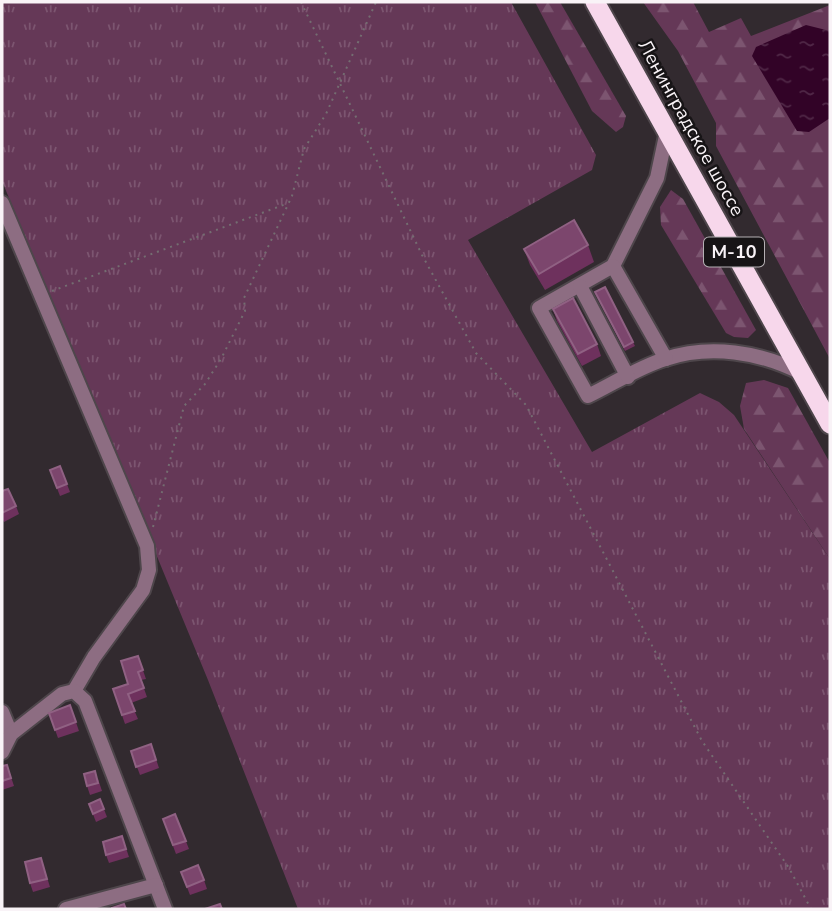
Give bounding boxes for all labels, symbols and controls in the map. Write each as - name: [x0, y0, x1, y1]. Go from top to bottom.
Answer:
- street label: Ленинградское шоссе: [632, 35, 750, 221]
- road number: М-10: [704, 238, 764, 266]

